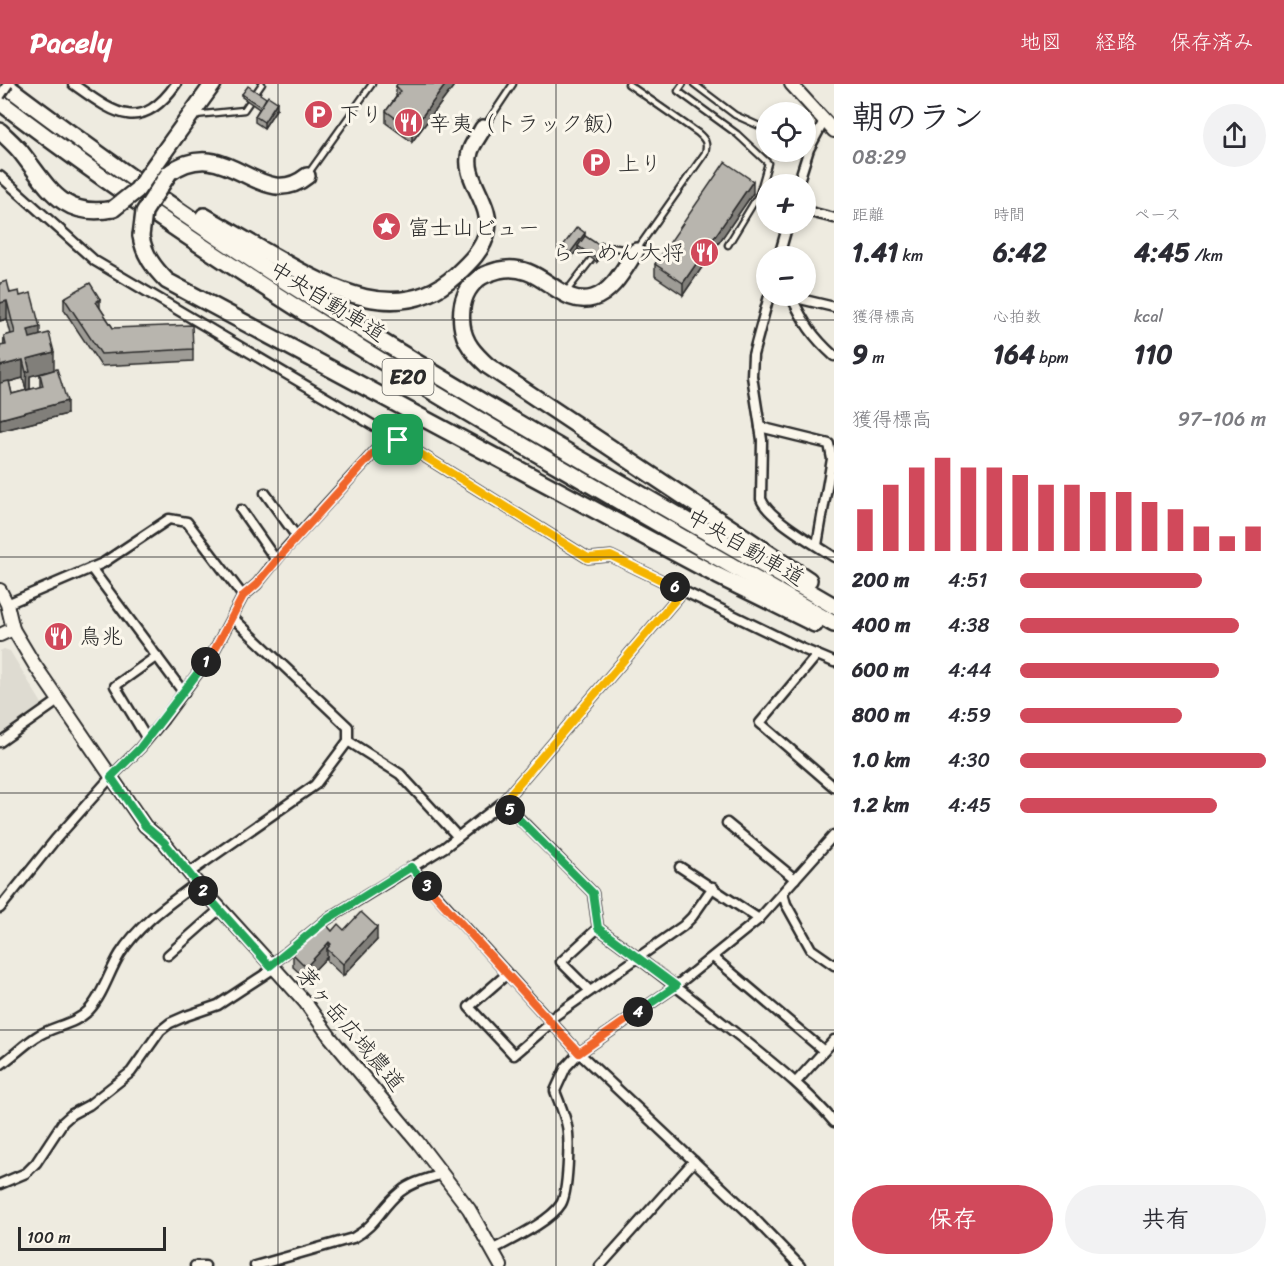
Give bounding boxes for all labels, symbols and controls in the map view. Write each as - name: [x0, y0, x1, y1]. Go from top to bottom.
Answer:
- text: Pacely: [30, 18, 112, 67]
- text: 地図: [1020, 23, 1062, 61]
- text: 経路: [1095, 23, 1137, 61]
- text: 保存済み: [1170, 23, 1254, 61]
- text: 朝のラン: [852, 88, 984, 146]
- place label: 下り: [339, 95, 383, 134]
- parking icon: 下り: [302, 98, 334, 130]
- map controls: [756, 102, 816, 306]
- button: locate: [756, 102, 816, 162]
- place label: 辛夷（トラック飯）: [429, 104, 627, 143]
- button: share: [1203, 104, 1266, 167]
- restaurant icon: 辛夷（トラック飯）: [392, 107, 424, 139]
- text: 08:29: [852, 140, 907, 175]
- place label: 上り: [618, 144, 662, 183]
- parking icon: 上り: [581, 147, 613, 179]
- button: +: [756, 174, 816, 234]
- text: 距離: [852, 200, 884, 229]
- text: 時間: [993, 200, 1025, 229]
- text: ペース: [1134, 200, 1181, 229]
- place label: 富士山ビュー: [408, 208, 540, 247]
- place icon: 富士山ビュー: [371, 211, 403, 243]
- text: 1.41: [852, 229, 898, 275]
- text: 6:42: [993, 229, 1047, 275]
- text: 4:45: [1134, 229, 1190, 275]
- place label: らーめん大将: [552, 233, 684, 272]
- restaurant icon: らーめん大将: [689, 236, 721, 268]
- text: km: [898, 241, 923, 270]
- text: /km: [1190, 241, 1223, 270]
- button: −: [756, 246, 816, 306]
- street label: 中央自動車道: [262, 249, 394, 353]
- text: 獲得標高: [852, 302, 916, 331]
- text: 心拍数: [993, 302, 1041, 331]
- text: kcal: [1134, 302, 1163, 331]
- text: 9: [852, 331, 868, 377]
- text: 164: [993, 331, 1035, 377]
- text: 110: [1134, 331, 1173, 377]
- text: m: [868, 343, 884, 372]
- text: bpm: [1035, 343, 1069, 372]
- road number: E20: [382, 359, 434, 395]
- text: 獲得標高: [852, 402, 932, 437]
- text: 97–106 m: [1178, 402, 1266, 437]
- pin: [372, 414, 423, 465]
- icon: arrive: [381, 423, 414, 456]
- street label: 中央自動車道: [679, 497, 813, 597]
- text: 200 m: [852, 563, 909, 598]
- text: 4:51: [948, 563, 987, 598]
- pin: 6: [660, 572, 690, 602]
- text: 6: [670, 572, 680, 601]
- text: 400 m: [852, 608, 910, 643]
- text: 4:38: [948, 608, 990, 643]
- place label: 鳥兆: [79, 617, 123, 656]
- restaurant icon: 鳥兆: [42, 620, 74, 652]
- pin: 1: [191, 647, 221, 677]
- text: 1: [203, 647, 209, 676]
- text: 600 m: [852, 653, 909, 688]
- text: 4:44: [948, 653, 992, 688]
- text: 800 m: [852, 698, 910, 733]
- text: 4:59: [948, 698, 991, 733]
- text: 1.0 km: [852, 743, 910, 778]
- text: 4:30: [948, 743, 990, 778]
- text: 1.2 km: [852, 788, 909, 823]
- text: 4:45: [948, 788, 991, 823]
- pin: 5: [495, 795, 525, 825]
- text: 5: [505, 795, 515, 824]
- pin: 3: [412, 871, 442, 901]
- text: 3: [423, 871, 431, 900]
- pin: 2: [188, 876, 218, 906]
- text: 2: [198, 876, 208, 905]
- street label: 茅ヶ岳広域農道: [287, 957, 415, 1101]
- pin: 4: [623, 997, 653, 1027]
- text: 4: [633, 997, 643, 1026]
- button: 保存: [852, 1185, 1053, 1254]
- button: 共有: [1065, 1185, 1266, 1254]
- text: 100 m: [27, 1223, 71, 1252]
- scale bar: [18, 1224, 166, 1252]

